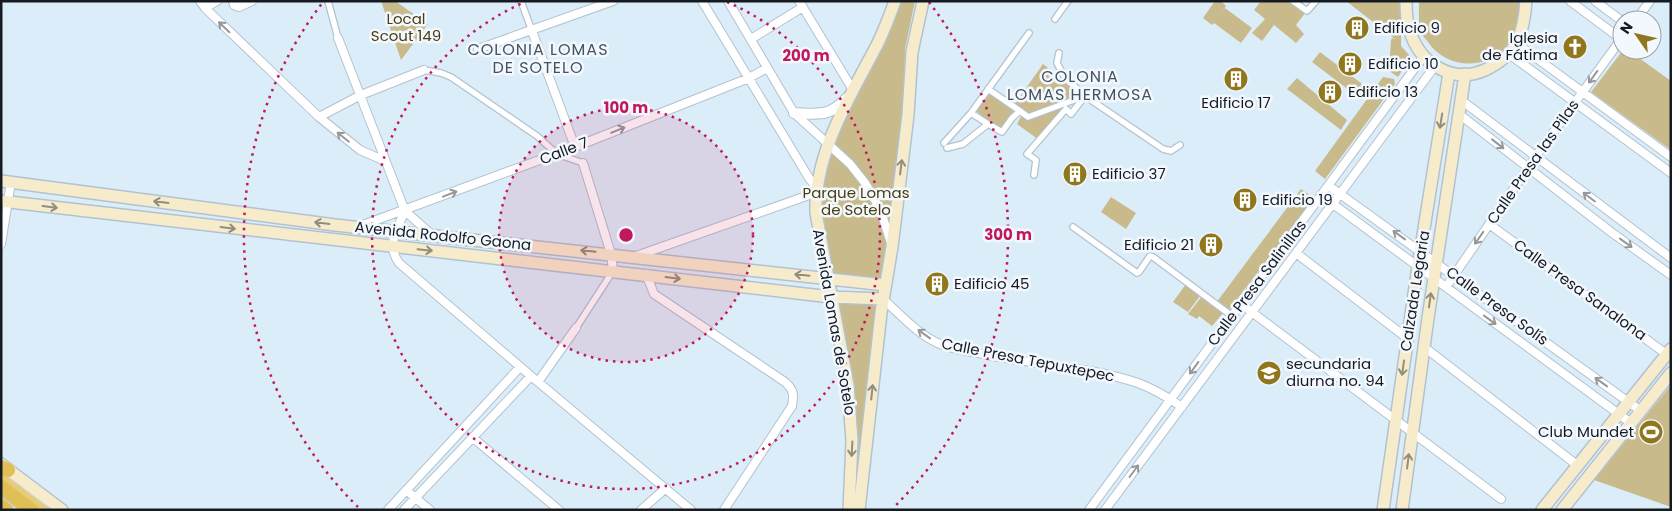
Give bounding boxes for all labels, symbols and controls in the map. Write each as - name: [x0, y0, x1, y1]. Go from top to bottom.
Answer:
- park label: Local Scout 149: [371, 8, 441, 46]
- north arrow: [1612, 10, 1662, 60]
- building icon: Edificio 9: [1344, 15, 1370, 41]
- place label: Edificio 9: [1374, 17, 1440, 38]
- text: N: [1615, 18, 1637, 38]
- one-way arrow: [218, 21, 231, 33]
- place label: Iglesia de Fátima: [1482, 27, 1558, 65]
- church icon: Iglesia de Fátima: [1562, 34, 1588, 60]
- district label: COLONIA LOMAS DE SOTELO: [467, 38, 609, 79]
- text: 200 m: [782, 45, 830, 66]
- building icon: Edificio 10: [1337, 51, 1363, 77]
- place label: Edificio 10: [1368, 53, 1439, 74]
- district label: COLONIA LOMAS HERMOSA: [1007, 65, 1153, 106]
- building icon: Edificio 17: [1223, 66, 1249, 92]
- one-way arrow: [1588, 70, 1598, 84]
- building icon: Edificio 13: [1317, 79, 1343, 105]
- place label: Edificio 13: [1348, 81, 1418, 102]
- place label: Edificio 17: [1201, 92, 1271, 113]
- street label: Calle Presa las Pilas: [1482, 95, 1584, 228]
- text: 100 m: [604, 97, 648, 118]
- one-way arrow: [1436, 113, 1446, 129]
- one-way arrow: [611, 124, 626, 133]
- one-way arrow: [337, 132, 350, 143]
- street label: Calle 7: [536, 132, 591, 169]
- one-way arrow: [1491, 138, 1504, 149]
- one-way arrow: [896, 160, 906, 176]
- building icon: Edificio 37: [1062, 161, 1088, 187]
- place label: Edificio 37: [1092, 163, 1166, 184]
- park label: Parque Lomas de Sotelo: [803, 182, 910, 220]
- building icon: Edificio 19: [1232, 187, 1258, 213]
- one-way arrow: [442, 189, 457, 198]
- place label: Edificio 19: [1262, 189, 1333, 210]
- one-way arrow: [1583, 192, 1596, 203]
- one-way arrow: [154, 197, 170, 207]
- one-way arrow: [41, 202, 57, 212]
- street label: Calle Presa Salinillas: [1202, 215, 1311, 350]
- street label: Avenida Rodolfo Gaona: [354, 216, 532, 255]
- one-way arrow: [315, 218, 331, 228]
- one-way arrow: [220, 223, 236, 233]
- text: 300 m: [984, 224, 1032, 245]
- centre of rings: [617, 226, 635, 244]
- street label: Avenida Lomas de Sotelo: [808, 227, 861, 417]
- street label: Calzada Legaria: [1395, 229, 1434, 353]
- one-way arrow: [1392, 230, 1406, 240]
- one-way arrow: [1474, 231, 1484, 245]
- building icon: Edificio 21: [1198, 232, 1224, 258]
- place label: Edificio 21: [1124, 234, 1194, 255]
- street label: Calle Presa Sanalona: [1510, 234, 1651, 345]
- one-way arrow: [1619, 238, 1633, 248]
- one-way arrow: [416, 245, 432, 255]
- one-way arrow: [581, 247, 597, 256]
- street label: Calle Presa Solís: [1442, 261, 1553, 350]
- one-way arrow: [794, 270, 810, 280]
- building icon: Edificio 45: [924, 271, 950, 297]
- one-way arrow: [665, 273, 681, 283]
- place label: Edificio 45: [954, 273, 1029, 294]
- one-way arrow: [1426, 293, 1436, 309]
- one-way arrow: [1483, 315, 1497, 325]
- one-way arrow: [917, 329, 931, 339]
- street label: Calle Presa Tepuxtepec: [940, 332, 1116, 387]
- place label: secundaria diurna no. 94: [1286, 353, 1384, 391]
- school or university icon: secundaria diurna no. 94: [1256, 360, 1282, 386]
- one-way arrow: [1398, 360, 1408, 376]
- one-way arrow: [1189, 361, 1200, 374]
- one-way arrow: [1595, 376, 1609, 387]
- one-way arrow: [868, 384, 877, 400]
- sports icon: Club Mundet: [1638, 419, 1664, 445]
- place label: Club Mundet: [1538, 421, 1634, 442]
- one-way arrow: [847, 440, 856, 456]
- one-way arrow: [1404, 454, 1414, 470]
- one-way arrow: [1129, 464, 1139, 478]

